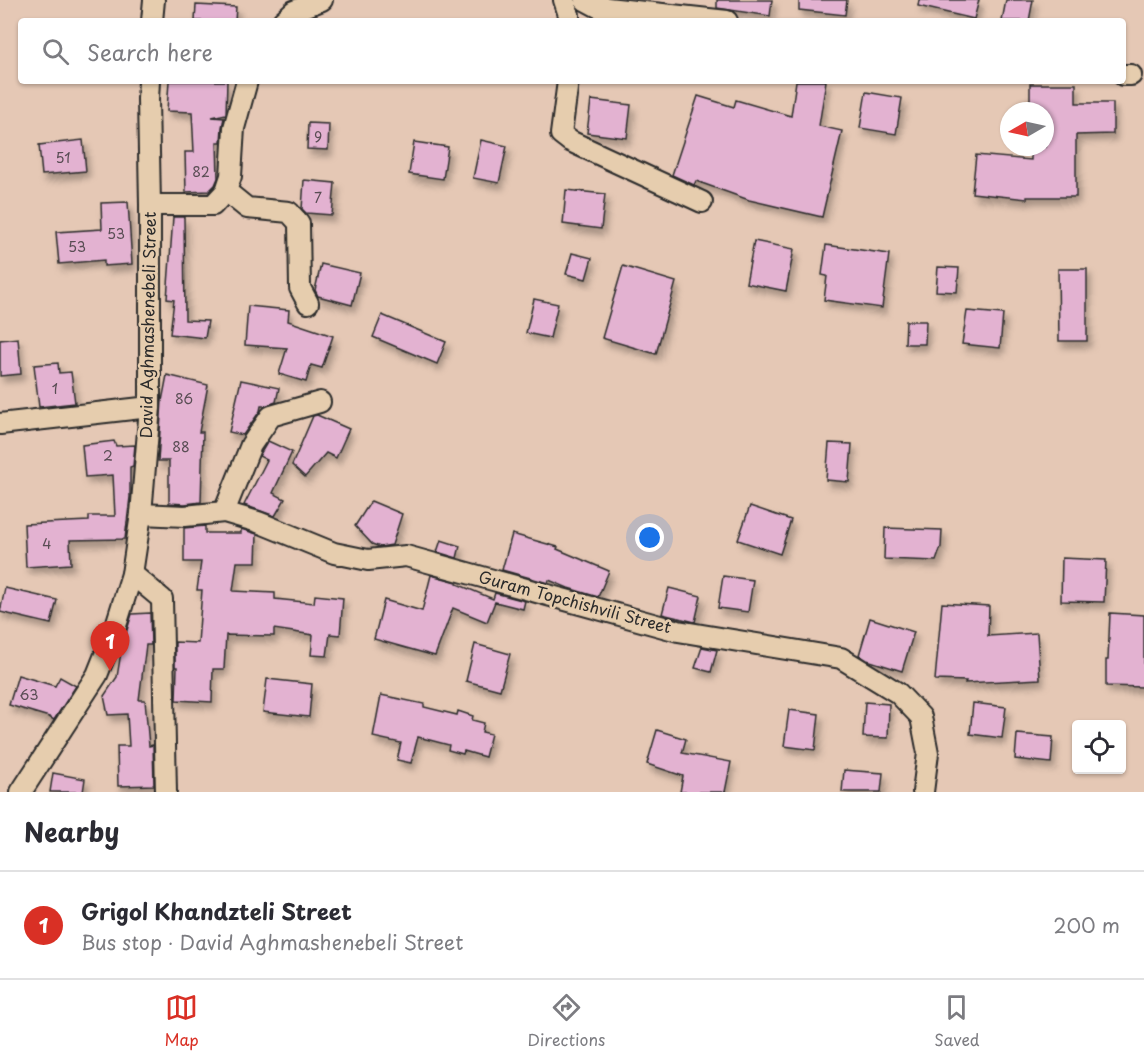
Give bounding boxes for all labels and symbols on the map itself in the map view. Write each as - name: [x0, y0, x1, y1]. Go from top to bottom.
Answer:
- north arrow: [1000, 102, 1054, 156]
- house number: 9: [314, 126, 322, 147]
- house number: 51: [56, 147, 70, 168]
- house number: 82: [192, 161, 210, 182]
- house number: 7: [314, 187, 322, 208]
- street label: David Aghmashenebeli Street: [133, 211, 161, 439]
- house number: 53: [107, 223, 125, 244]
- house number: 53: [68, 236, 86, 257]
- house number: 1: [52, 378, 58, 399]
- house number: 86: [175, 388, 193, 409]
- house number: 88: [172, 436, 190, 457]
- house number: 2: [103, 445, 113, 466]
- your location: [635, 523, 664, 552]
- house number: 4: [42, 533, 52, 554]
- street label: Guram Topchishvili Street: [476, 564, 675, 638]
- pin: 1: [90, 622, 130, 671]
- house number: 63: [20, 684, 38, 705]

